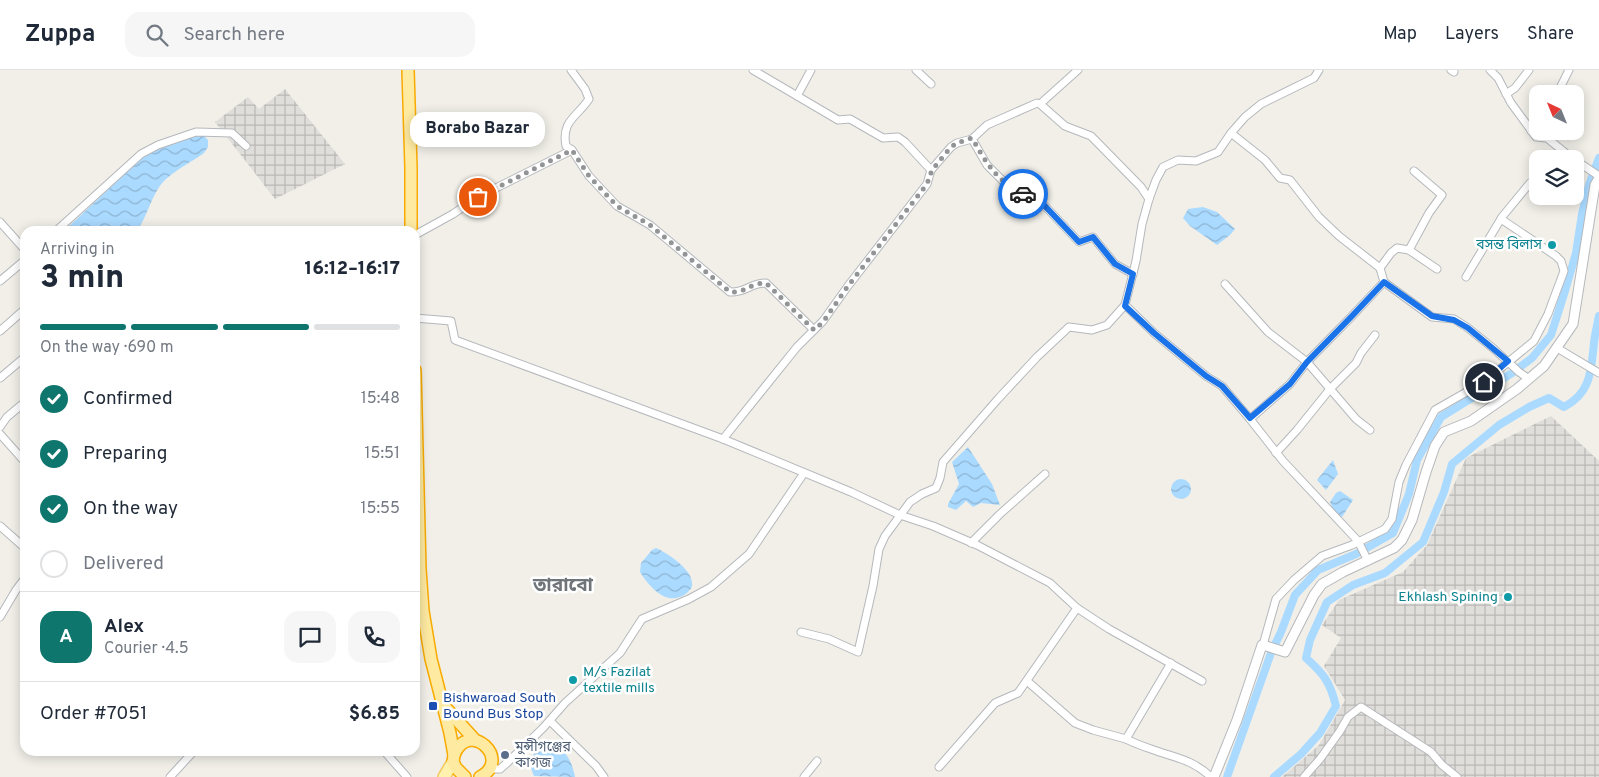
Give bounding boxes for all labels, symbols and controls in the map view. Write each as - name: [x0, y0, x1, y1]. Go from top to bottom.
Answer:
- search box: [125, 12, 475, 57]
- text: Zuppa: [25, 20, 95, 50]
- icon: search: [143, 21, 171, 49]
- text: Search here: [183, 23, 285, 47]
- text: Map: [1383, 23, 1417, 46]
- text: Layers: [1445, 23, 1499, 46]
- text: Share: [1527, 23, 1574, 46]
- north arrow: [1529, 85, 1584, 140]
- map controls: [1529, 85, 1584, 205]
- callout: Borabo Bazar: [410, 112, 546, 147]
- text: Borabo Bazar: [426, 119, 529, 139]
- button: layers: [1529, 150, 1584, 205]
- courier: [998, 169, 1048, 219]
- pin: [457, 176, 499, 218]
- icon: car: [1009, 180, 1037, 208]
- icon: bag: [464, 183, 492, 211]
- place label: বসন্ত বিলাস: [1475, 236, 1542, 254]
- marker: বসন্ত বিলাস: [1546, 239, 1558, 251]
- text: Arriving in: [40, 240, 115, 260]
- text: 16:12–16:17: [305, 257, 400, 281]
- text: 3 min: [40, 259, 124, 299]
- text: On the way · 690 m: [40, 338, 174, 358]
- pin: [1463, 361, 1505, 403]
- icon: home: [1470, 368, 1498, 396]
- icon: check: [40, 385, 68, 413]
- text: Confirmed: [83, 387, 173, 411]
- text: 15:48: [361, 389, 400, 409]
- icon: check: [40, 440, 68, 468]
- text: Preparing: [83, 442, 167, 466]
- text: 15:51: [365, 444, 400, 464]
- icon: check: [40, 495, 68, 523]
- text: On the way: [83, 497, 178, 521]
- text: 15:55: [361, 499, 400, 519]
- text: Delivered: [83, 552, 164, 576]
- district label: তারাবো: [532, 574, 594, 598]
- place label: Ekhlash Spining: [1398, 589, 1498, 606]
- marker: Ekhlash Spining: [1502, 591, 1514, 603]
- button: chat: [284, 611, 336, 663]
- button: phone: [348, 611, 400, 663]
- text: Alex: [104, 615, 144, 639]
- text: A: [59, 625, 73, 649]
- text: Courier · 4.5: [104, 639, 189, 659]
- place label: M/s Fazilat textile mills: [583, 664, 655, 697]
- marker: M/s Fazilat textile mills: [567, 674, 579, 686]
- place label: Bishwaroad South Bound Bus Stop: [443, 690, 556, 723]
- marker: Bishwaroad South Bound Bus Stop: [427, 700, 439, 712]
- text: Order #7051: [40, 702, 147, 726]
- text: $6.85: [349, 702, 400, 726]
- place label: মুন্সীগঞ্জের কাগজ: [514, 738, 571, 772]
- marker: মুন্সীগঞ্জের কাগজ: [499, 749, 511, 761]

